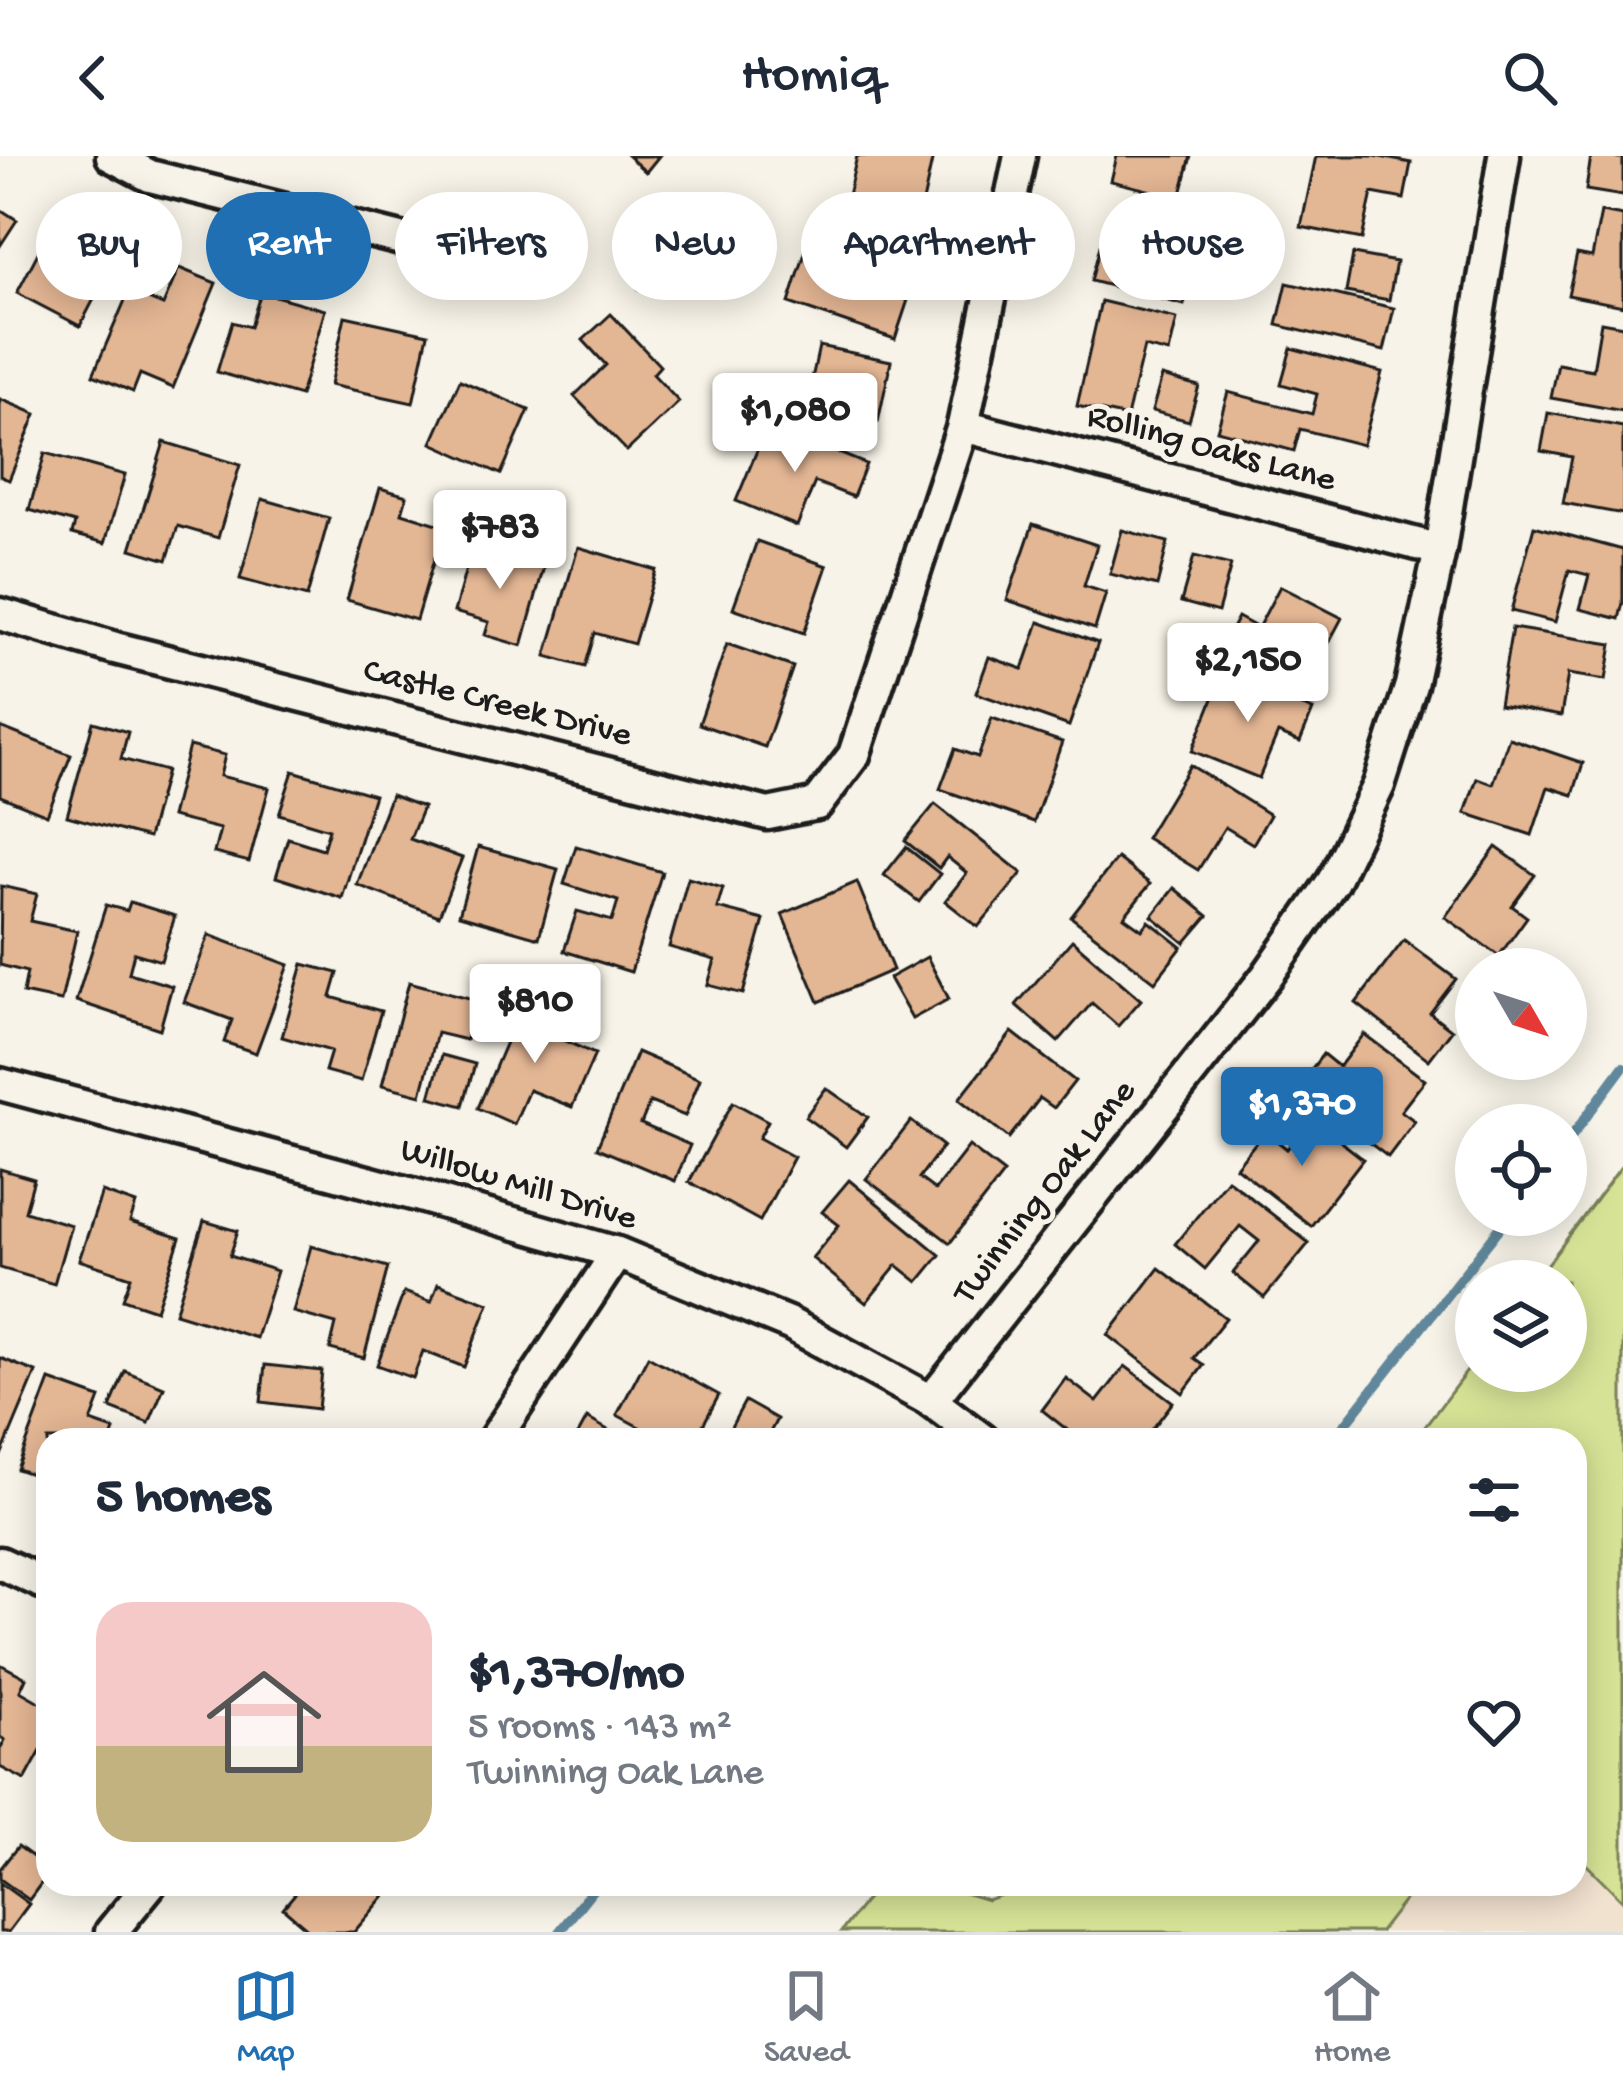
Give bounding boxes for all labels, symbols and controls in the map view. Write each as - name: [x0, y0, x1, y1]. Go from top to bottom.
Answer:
- icon: back: [60, 45, 126, 111]
- icon: search: [1497, 45, 1563, 111]
- text: Homiq: [741, 46, 882, 110]
- chip: Buy: [36, 192, 182, 300]
- chip: Rent: [206, 192, 371, 300]
- chip: Filters: [395, 192, 588, 300]
- chip: New: [612, 192, 777, 300]
- chip: Apartment: [801, 192, 1075, 300]
- chip: House: [1099, 192, 1285, 300]
- pin: $1,080: [697, 373, 893, 475]
- text: $1,080: [739, 389, 851, 435]
- street label: Rolling Oaks Lane: [1082, 396, 1340, 504]
- pin: $783: [429, 490, 571, 592]
- text: $783: [460, 506, 540, 552]
- pin: $2,150: [1150, 623, 1346, 725]
- text: $2,150: [1194, 639, 1302, 685]
- street label: Castle Creek Drive: [358, 651, 636, 759]
- north arrow: [1455, 948, 1587, 1080]
- map controls: [1455, 948, 1587, 1392]
- pin: $810: [464, 964, 606, 1066]
- text: $810: [497, 980, 573, 1026]
- pin: $1,370: [1204, 1067, 1400, 1169]
- street label: Twinning Oak Lane: [944, 1072, 1147, 1315]
- text: $1,370: [1248, 1083, 1356, 1129]
- button: locate: [1455, 1104, 1587, 1236]
- street label: Willow Mill Drive: [395, 1130, 642, 1242]
- button: layers: [1455, 1260, 1587, 1392]
- icon: filters: [1461, 1467, 1527, 1533]
- text: 5 homes: [96, 1470, 270, 1530]
- text: $1,370/mo: [468, 1646, 684, 1706]
- icon: home: [192, 1650, 336, 1794]
- icon: heart: [1461, 1689, 1527, 1755]
- text: 5 rooms · 143 m²: [468, 1706, 732, 1752]
- text: Twinning Oak Lane: [468, 1752, 764, 1798]
- tab: Map: [233, 1963, 299, 2073]
- tab: Saved: [764, 1963, 849, 2073]
- tab: Home: [1314, 1963, 1390, 2073]

